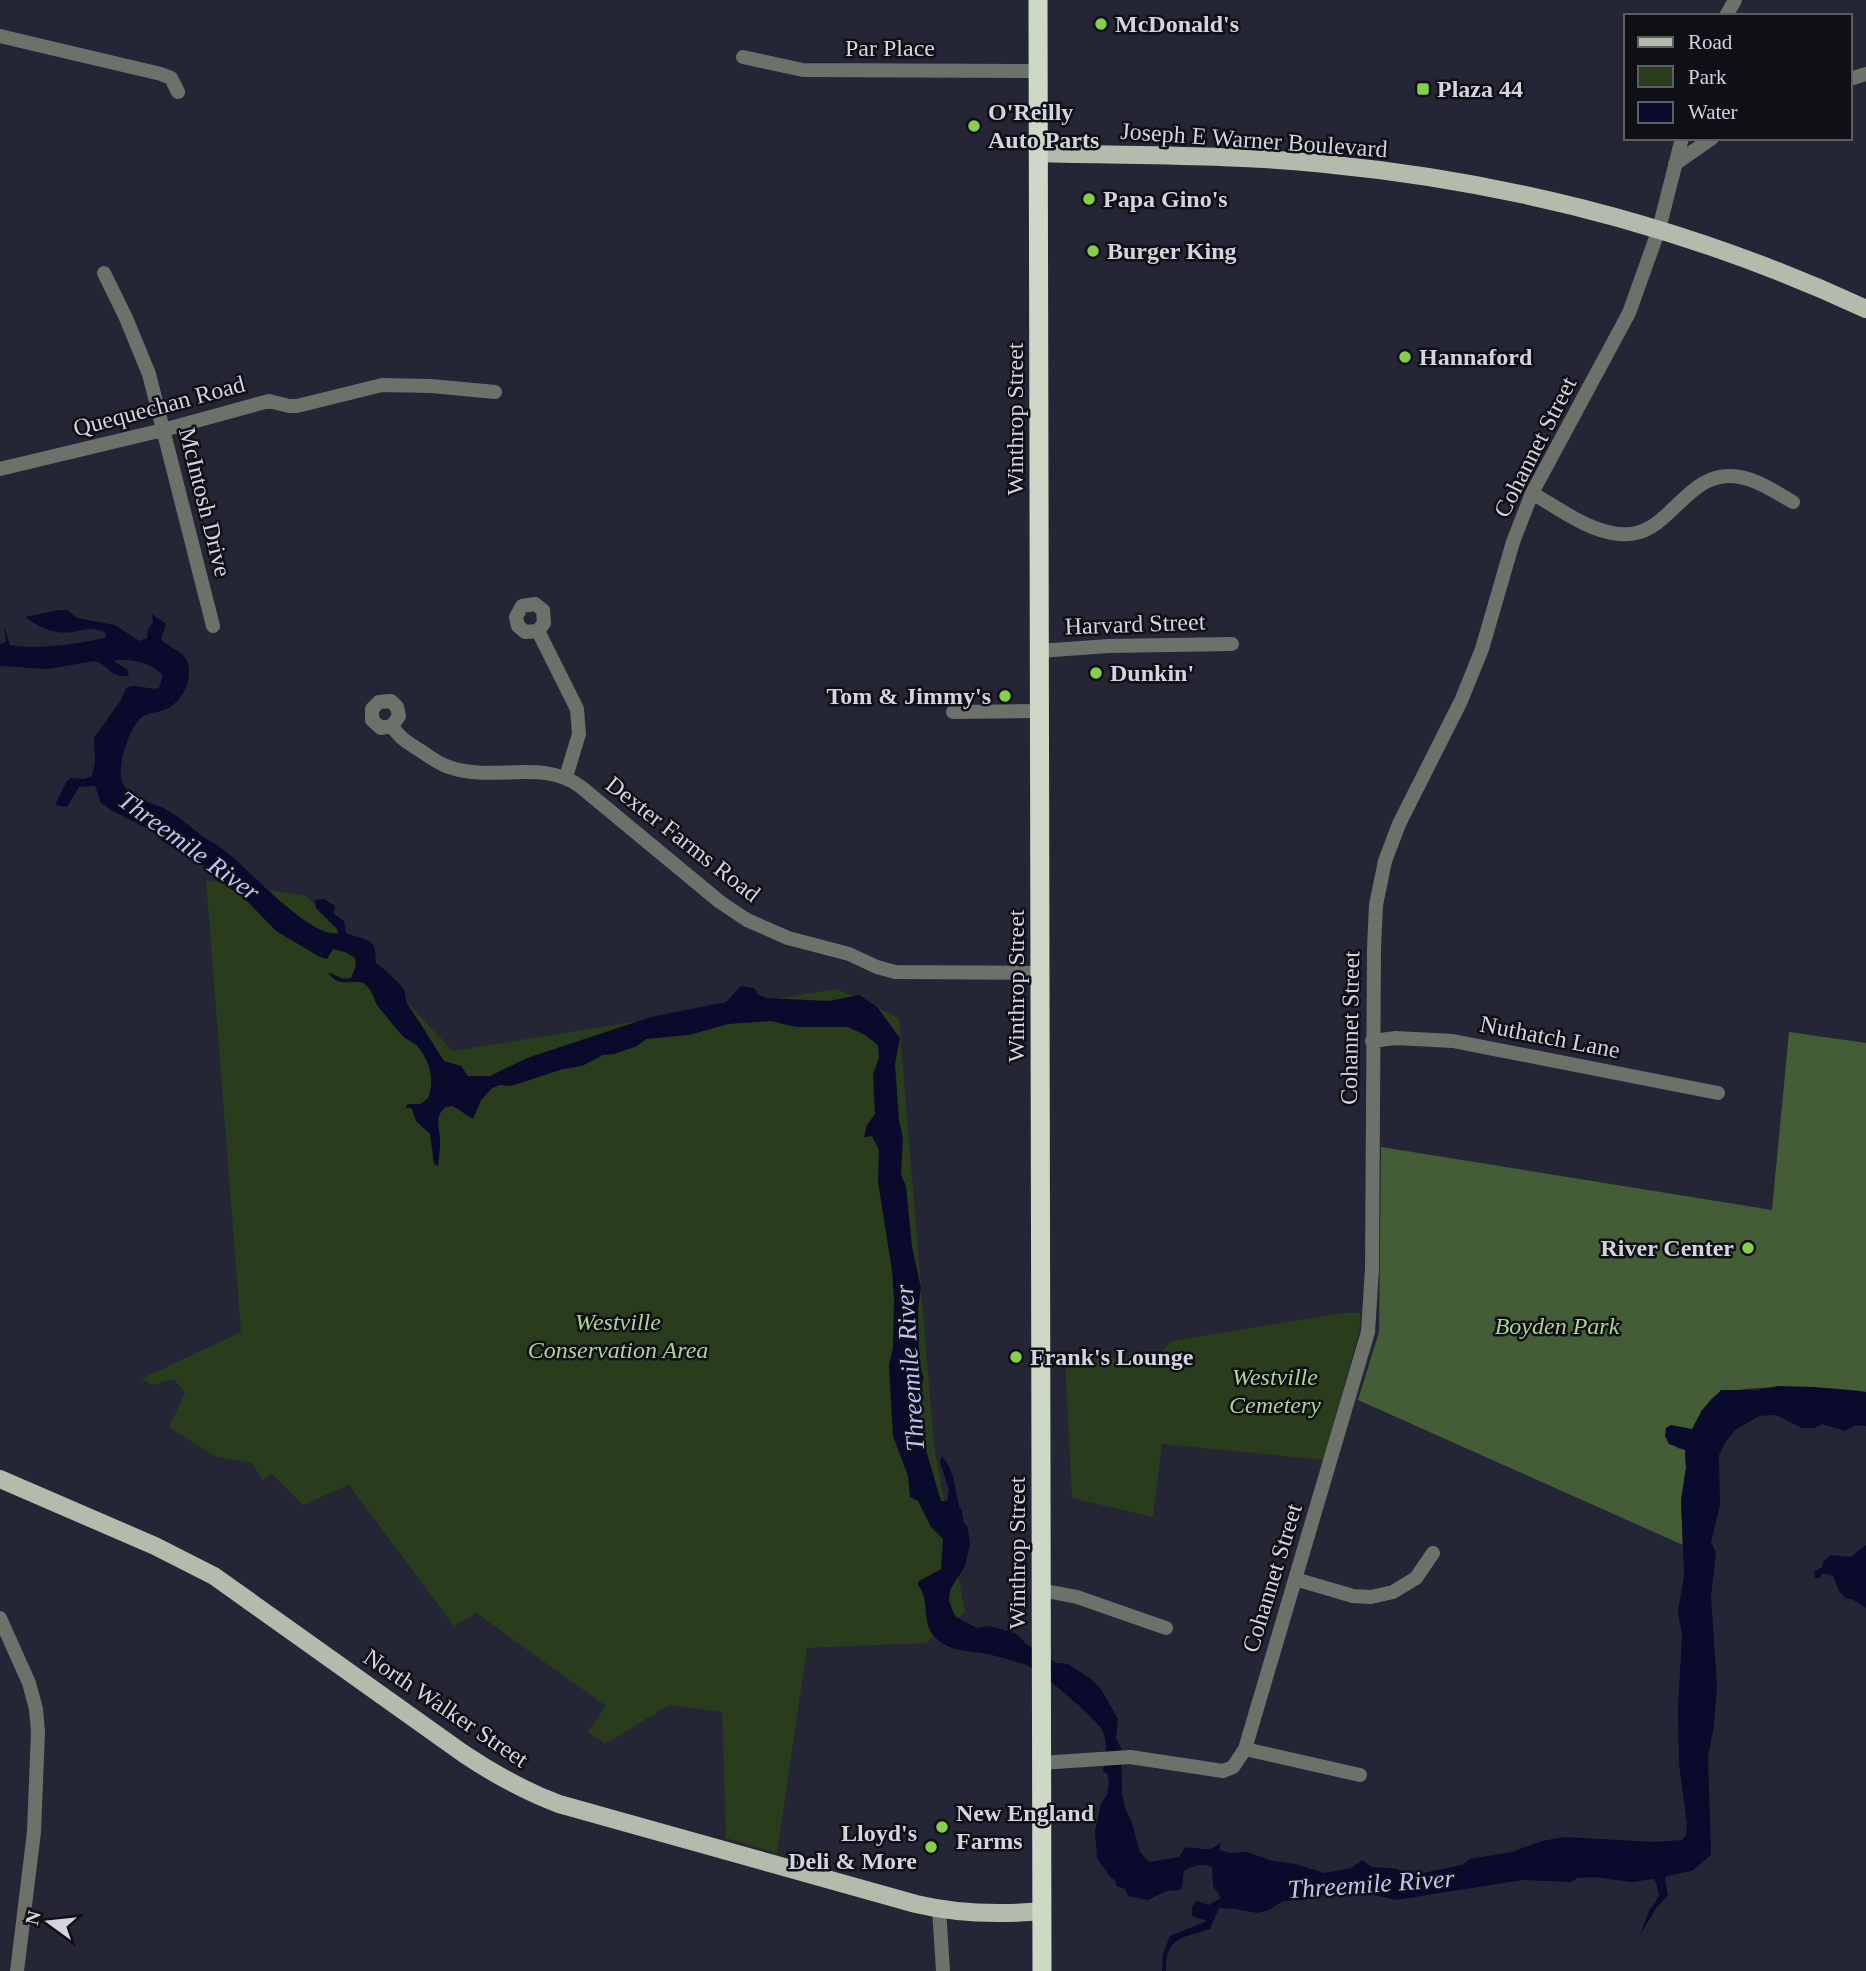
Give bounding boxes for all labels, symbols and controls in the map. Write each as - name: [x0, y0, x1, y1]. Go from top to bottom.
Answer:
- place label: McDonald's: [1115, 11, 1239, 37]
- legend: [1624, 14, 1852, 140]
- marker: McDonald's: [1093, 16, 1109, 32]
- text: Road: [1688, 30, 1733, 54]
- street label: Par Place: [845, 35, 935, 61]
- text: Park: [1688, 65, 1727, 89]
- place label: Plaza 44: [1437, 76, 1523, 102]
- marker: Plaza 44: [1415, 81, 1431, 97]
- place label: O'Reilly Auto Parts: [988, 99, 1099, 153]
- text: Water: [1688, 100, 1738, 124]
- marker: O'Reilly Auto Parts: [966, 118, 982, 134]
- street label: Joseph E Warner Boulevard: [1120, 118, 1388, 162]
- place label: Papa Gino's: [1103, 186, 1228, 212]
- marker: Papa Gino's: [1081, 191, 1097, 207]
- place label: Burger King: [1107, 238, 1237, 264]
- marker: Burger King: [1085, 243, 1101, 259]
- street label: Winthrop Street: [1002, 342, 1028, 496]
- place label: Hannaford: [1419, 344, 1533, 370]
- marker: Hannaford: [1397, 349, 1413, 365]
- street label: Quequechan Road: [70, 371, 248, 441]
- street label: Cohannet Street: [1488, 372, 1582, 521]
- street label: McIntosh Drive: [174, 425, 236, 579]
- street label: Harvard Street: [1064, 609, 1206, 639]
- place label: Dunkin': [1110, 660, 1194, 686]
- marker: Dunkin': [1088, 665, 1104, 681]
- place label: Tom & Jimmy's: [827, 683, 991, 709]
- marker: Tom & Jimmy's: [997, 688, 1013, 704]
- street label: Dexter Farms Road: [601, 771, 765, 907]
- water label: Threemile River: [113, 785, 266, 907]
- street label: Winthrop Street: [1003, 909, 1029, 1063]
- street label: Cohannet Street: [1336, 950, 1364, 1105]
- street label: Nuthatch Lane: [1478, 1011, 1622, 1063]
- place label: River Center: [1601, 1235, 1734, 1261]
- marker: River Center: [1740, 1240, 1756, 1256]
- water label: Threemile River: [890, 1283, 930, 1452]
- park label: Westville Conservation Area: [528, 1309, 708, 1363]
- park label: Boyden Park: [1495, 1313, 1620, 1339]
- place label: Frank's Lounge: [1030, 1344, 1194, 1370]
- marker: Frank's Lounge: [1008, 1349, 1024, 1365]
- park label: Westville Cemetery: [1229, 1364, 1321, 1418]
- street label: Winthrop Street: [1004, 1476, 1030, 1630]
- street label: Cohannet Street: [1237, 1500, 1307, 1655]
- street label: North Walker Street: [359, 1643, 533, 1773]
- place label: New England Farms: [956, 1800, 1095, 1854]
- marker: New England Farms: [934, 1819, 950, 1835]
- place label: Lloyd's Deli & More: [788, 1820, 917, 1874]
- marker: Lloyd's Deli & More: [923, 1839, 939, 1855]
- water label: Threemile River: [1287, 1864, 1456, 1904]
- north arrow: [14, 1887, 84, 1957]
- text: N: [21, 1908, 45, 1927]

